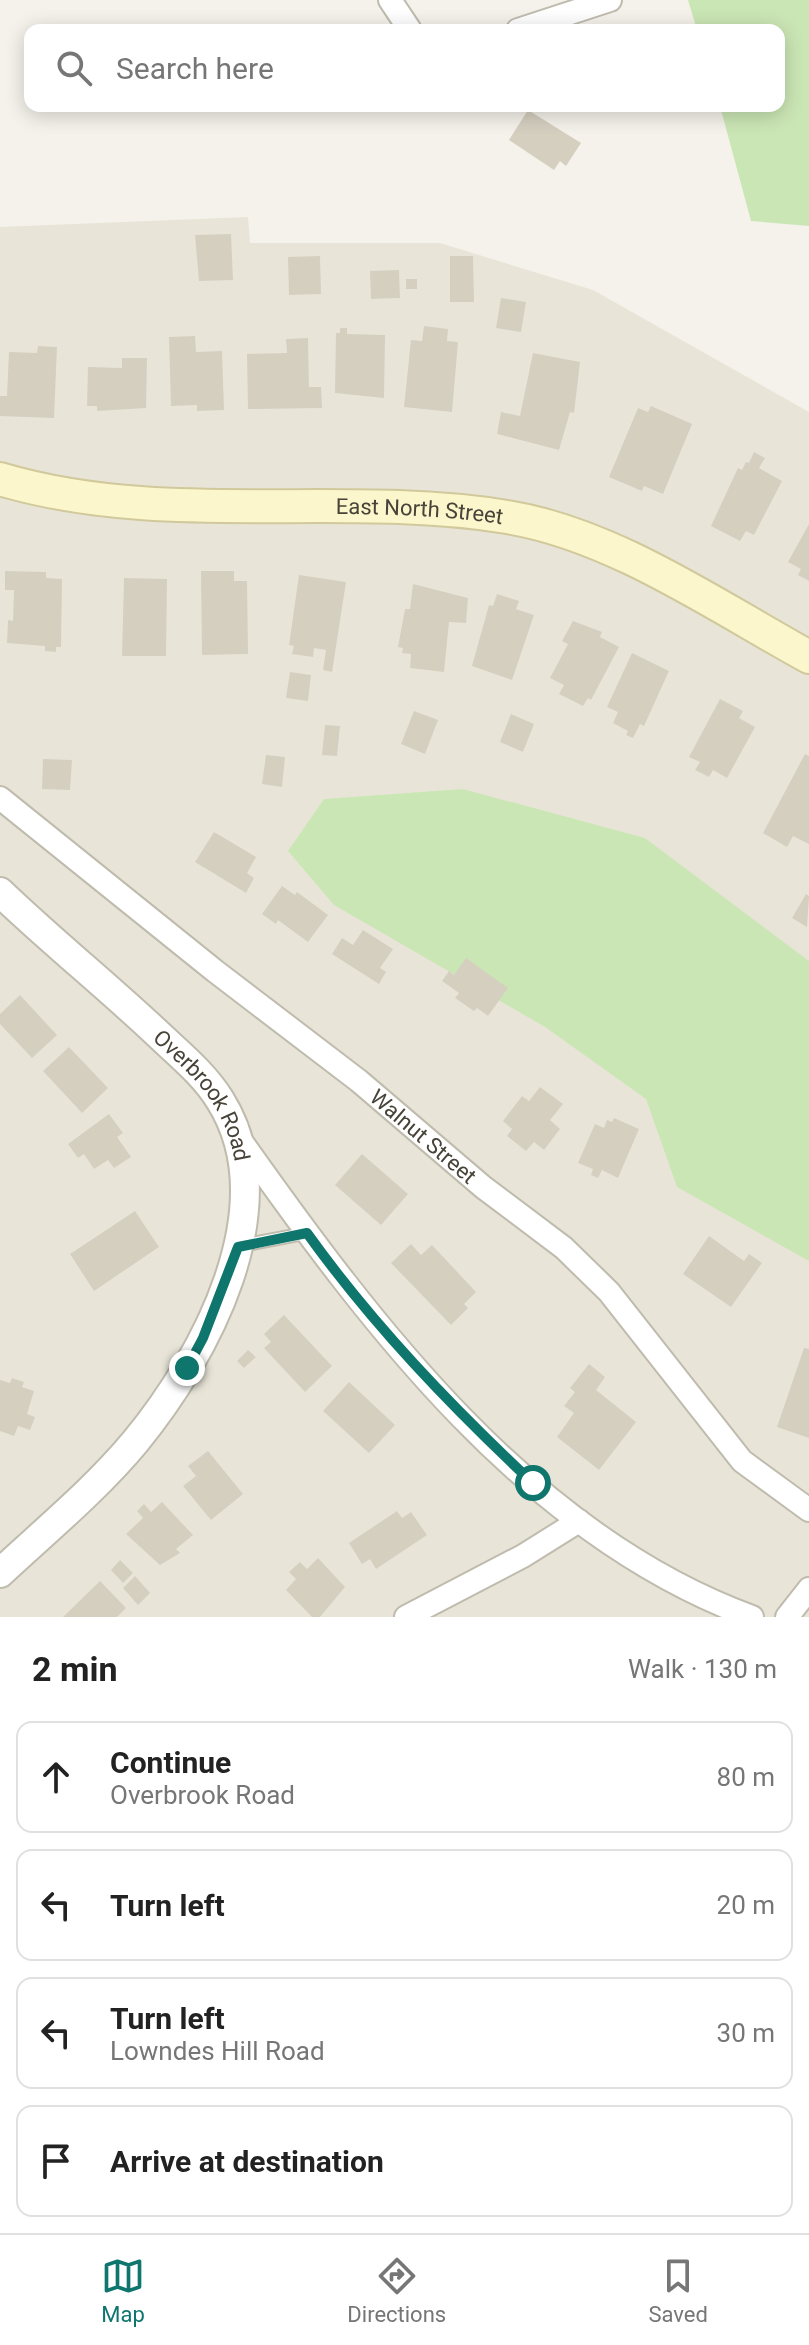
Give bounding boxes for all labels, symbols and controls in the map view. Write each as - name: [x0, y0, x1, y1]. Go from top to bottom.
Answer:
- search box: [24, 24, 785, 112]
- icon: search: [52, 46, 96, 90]
- text: Search here: [116, 51, 274, 86]
- street label: East North Street: [336, 494, 505, 529]
- street label: Overbrook Road: [148, 1025, 254, 1163]
- street label: Walnut Street: [365, 1084, 481, 1189]
- route end: [169, 1350, 205, 1386]
- route start: [515, 1465, 551, 1501]
- text: 2 min: [32, 1649, 117, 1689]
- text: Walk · 130 m: [628, 1654, 777, 1684]
- text: Continue: [110, 1745, 231, 1780]
- icon: ahead: [34, 1755, 78, 1799]
- text: 80 m: [717, 1762, 775, 1792]
- text: Overbrook Road: [110, 1780, 295, 1810]
- icon: left: [34, 1883, 78, 1927]
- text: Turn left: [110, 1888, 225, 1923]
- text: 20 m: [717, 1890, 775, 1920]
- text: Turn left: [110, 2001, 225, 2036]
- icon: left: [34, 2011, 78, 2055]
- text: 30 m: [717, 2018, 775, 2048]
- text: Lowndes Hill Road: [110, 2036, 325, 2066]
- icon: arrive: [34, 2139, 78, 2183]
- text: Arrive at destination: [110, 2144, 384, 2179]
- tab: Map: [101, 2254, 145, 2327]
- tab: Directions: [347, 2254, 446, 2327]
- tab: Saved: [648, 2254, 708, 2327]

